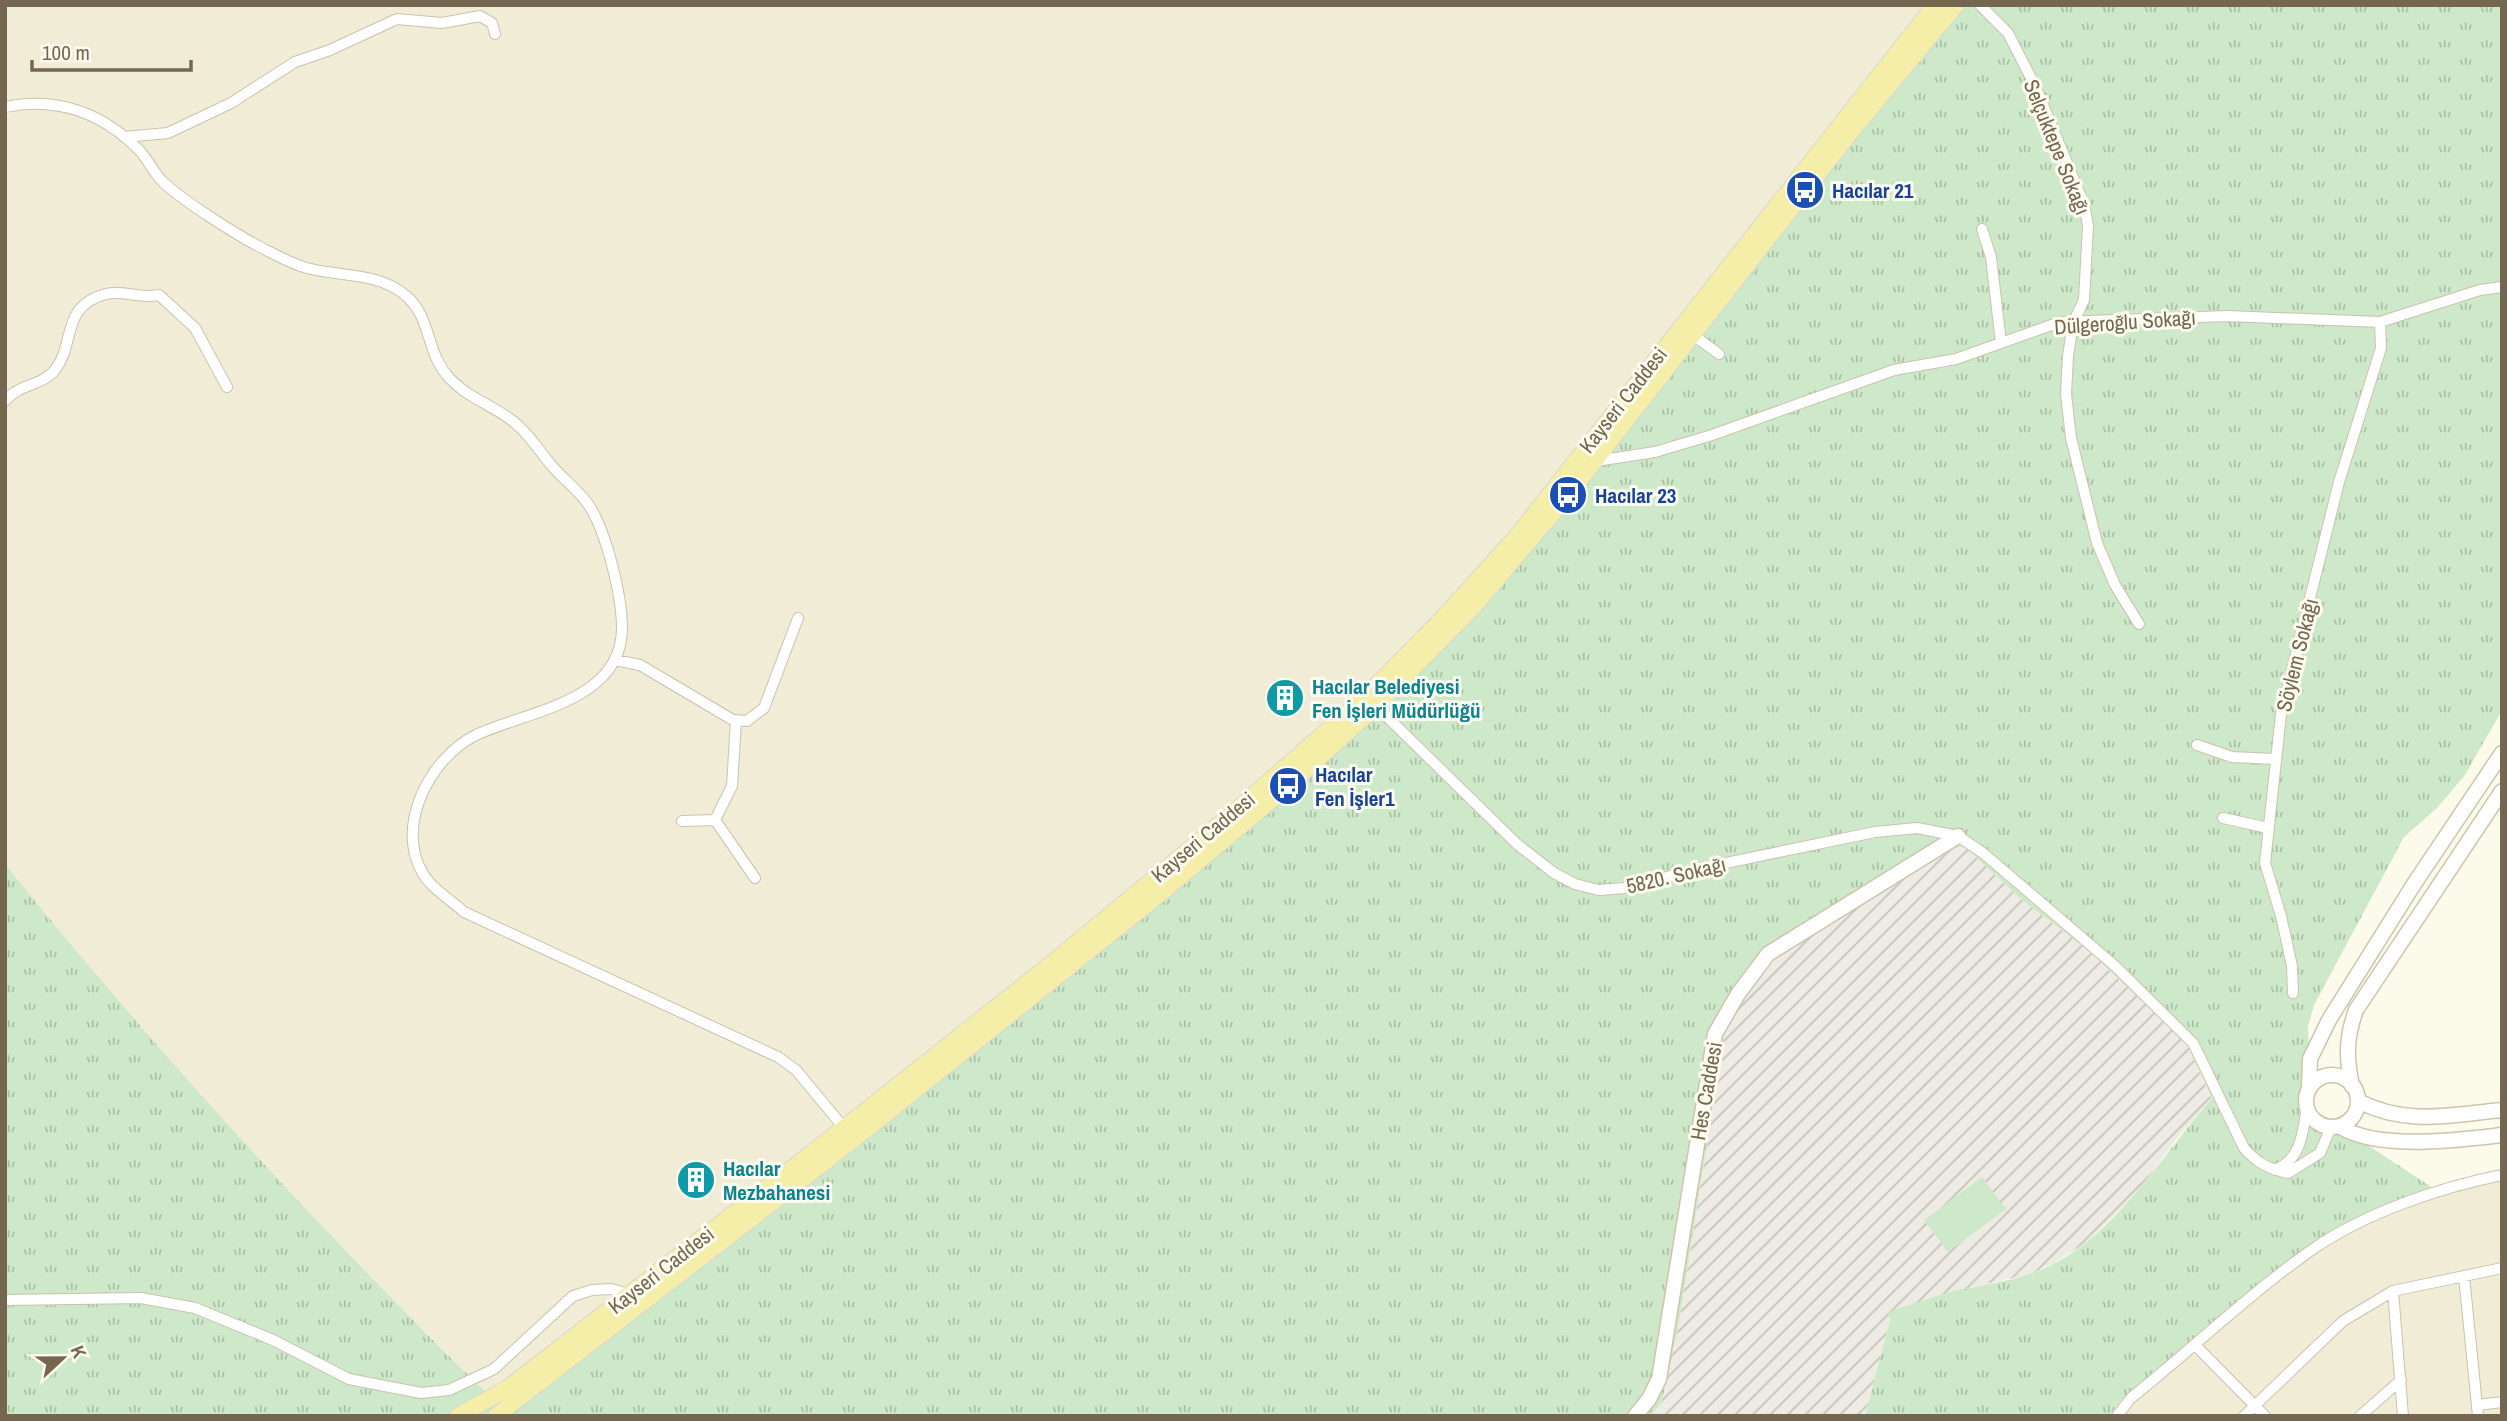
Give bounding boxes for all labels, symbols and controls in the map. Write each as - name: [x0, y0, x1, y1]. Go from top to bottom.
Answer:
- scale bar: [32, 28, 191, 72]
- text: 100 m: [42, 38, 90, 67]
- street label: Selçuktepe Sokağı: [2017, 75, 2097, 219]
- bus stop icon: Hacılar 21: [1784, 169, 1826, 211]
- place label: Hacılar 21: [1832, 176, 1914, 205]
- street label: Dülgeroğlu Sokağı: [2053, 303, 2197, 341]
- street label: Kayseri Caddesi: [1572, 341, 1674, 459]
- bus stop icon: Hacılar 23: [1547, 474, 1589, 516]
- place label: Hacılar 23: [1595, 481, 1676, 510]
- street label: Söylem Sokağı: [2269, 595, 2325, 715]
- place label: Hacılar Belediyesi Fen İşleri Müdürlüğü: [1312, 672, 1481, 725]
- building icon: Hacılar Belediyesi Fen İşleri Müdürlüğü: [1264, 677, 1306, 719]
- place label: Hacılar Fen İşler1: [1315, 760, 1395, 813]
- bus stop icon: Hacılar Fen İşler1: [1267, 765, 1309, 807]
- street label: Kayseri Caddesi: [1145, 785, 1261, 889]
- street label: 5820. Sokağı: [1623, 849, 1729, 901]
- street label: Hes Caddesi: [1683, 1039, 1729, 1143]
- place label: Hacılar Mezbahanesi: [723, 1154, 830, 1207]
- building icon: Hacılar Mezbahanesi: [675, 1159, 717, 1201]
- street label: Kayseri Caddesi: [602, 1219, 720, 1321]
- north arrow: [28, 1323, 98, 1393]
- text: K: [65, 1342, 93, 1362]

